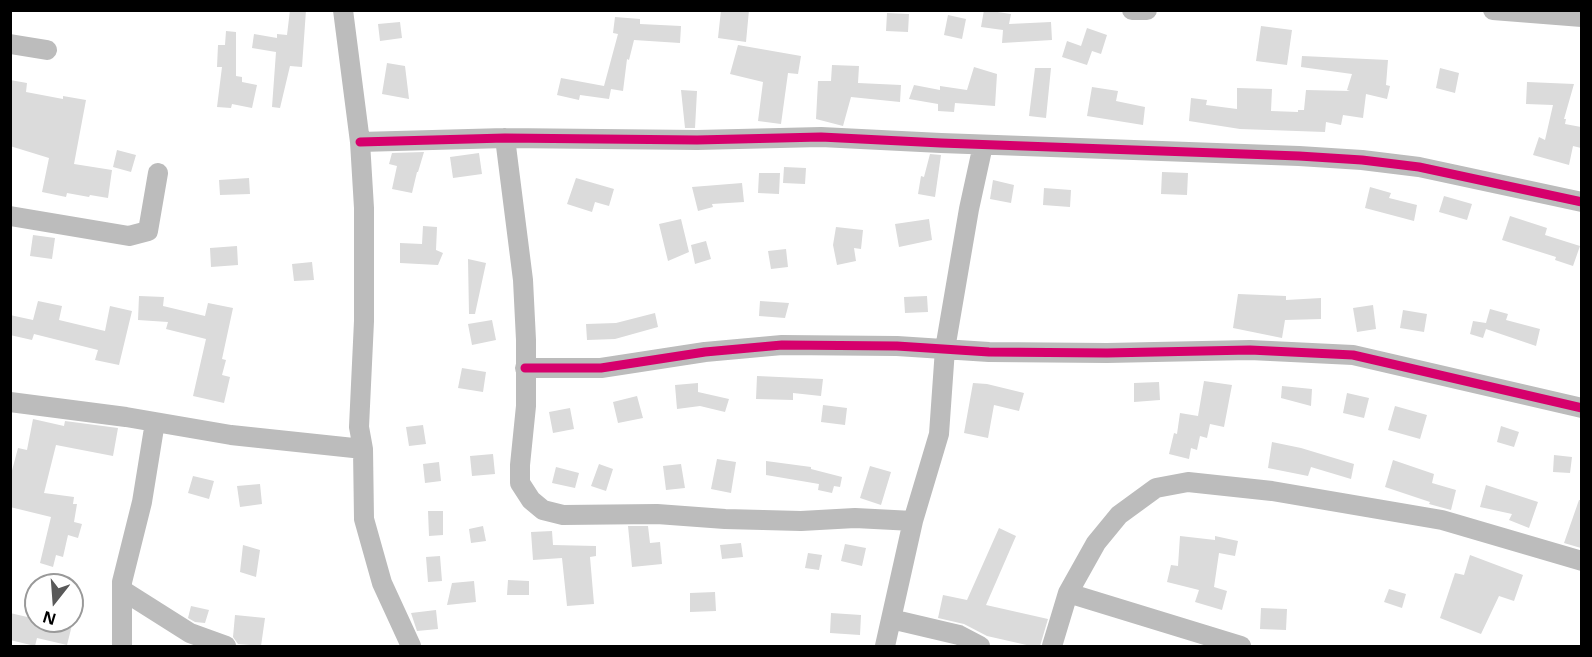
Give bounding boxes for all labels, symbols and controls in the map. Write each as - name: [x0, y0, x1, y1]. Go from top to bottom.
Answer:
- north arrow: [24, 573, 84, 633]
- text: N: [40, 606, 59, 631]

